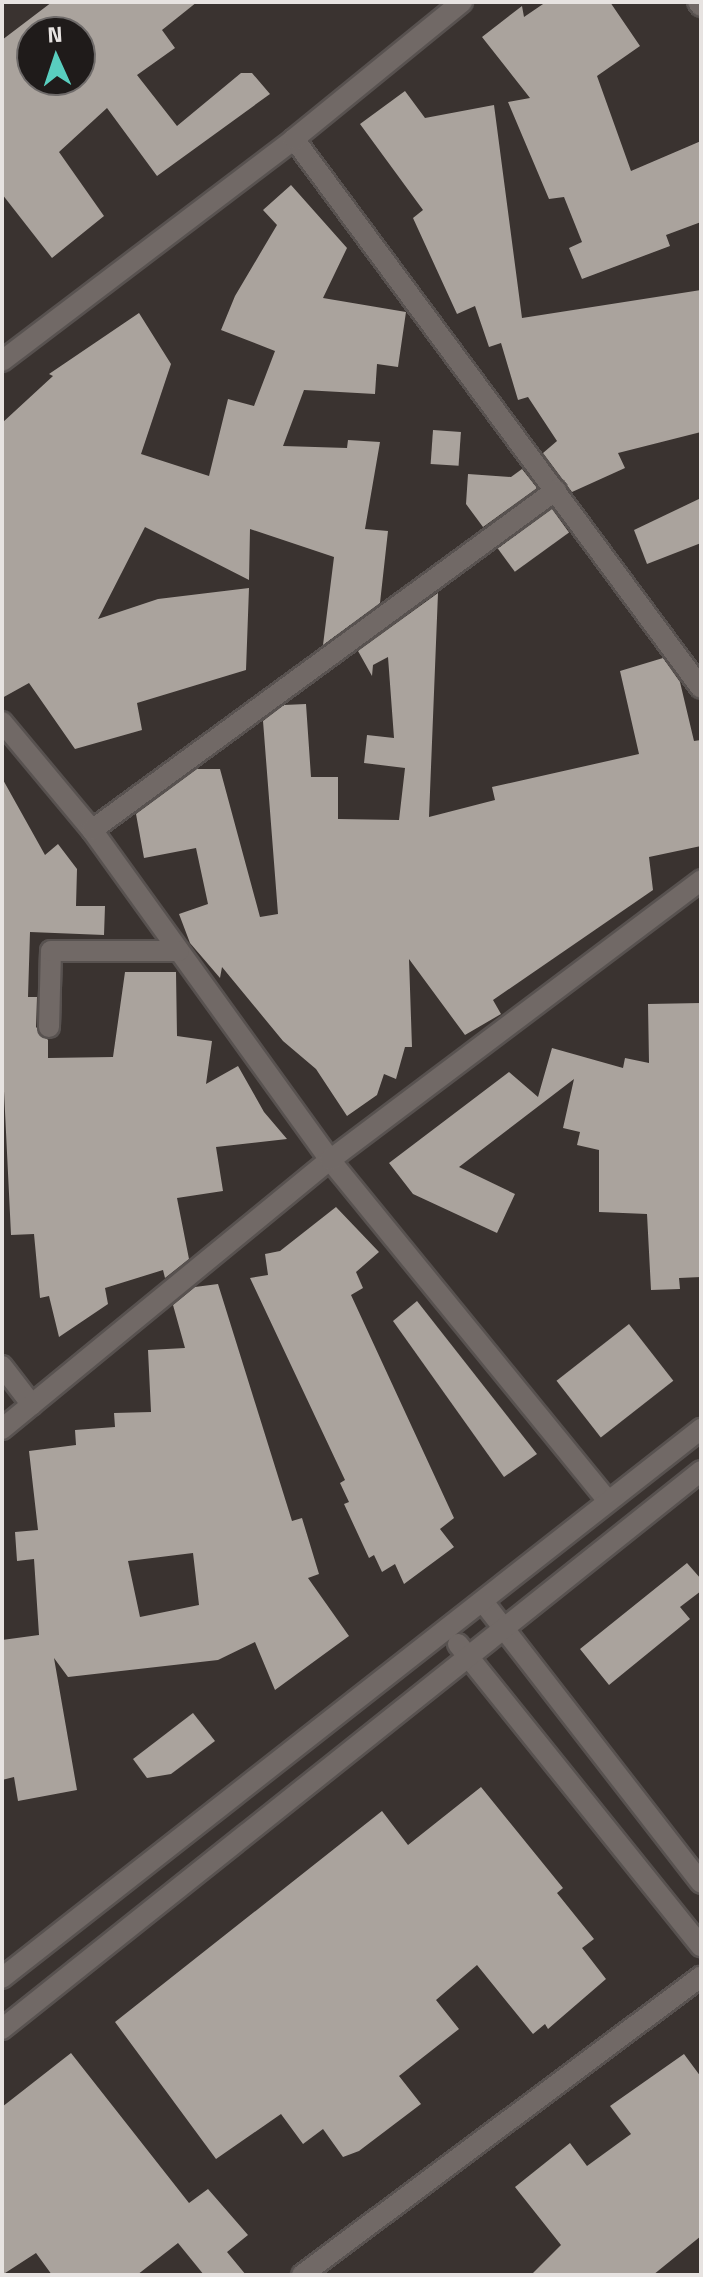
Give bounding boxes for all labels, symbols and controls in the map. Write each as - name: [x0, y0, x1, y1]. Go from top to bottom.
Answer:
- north arrow: [16, 16, 96, 96]
- text: N: [46, 17, 63, 51]

